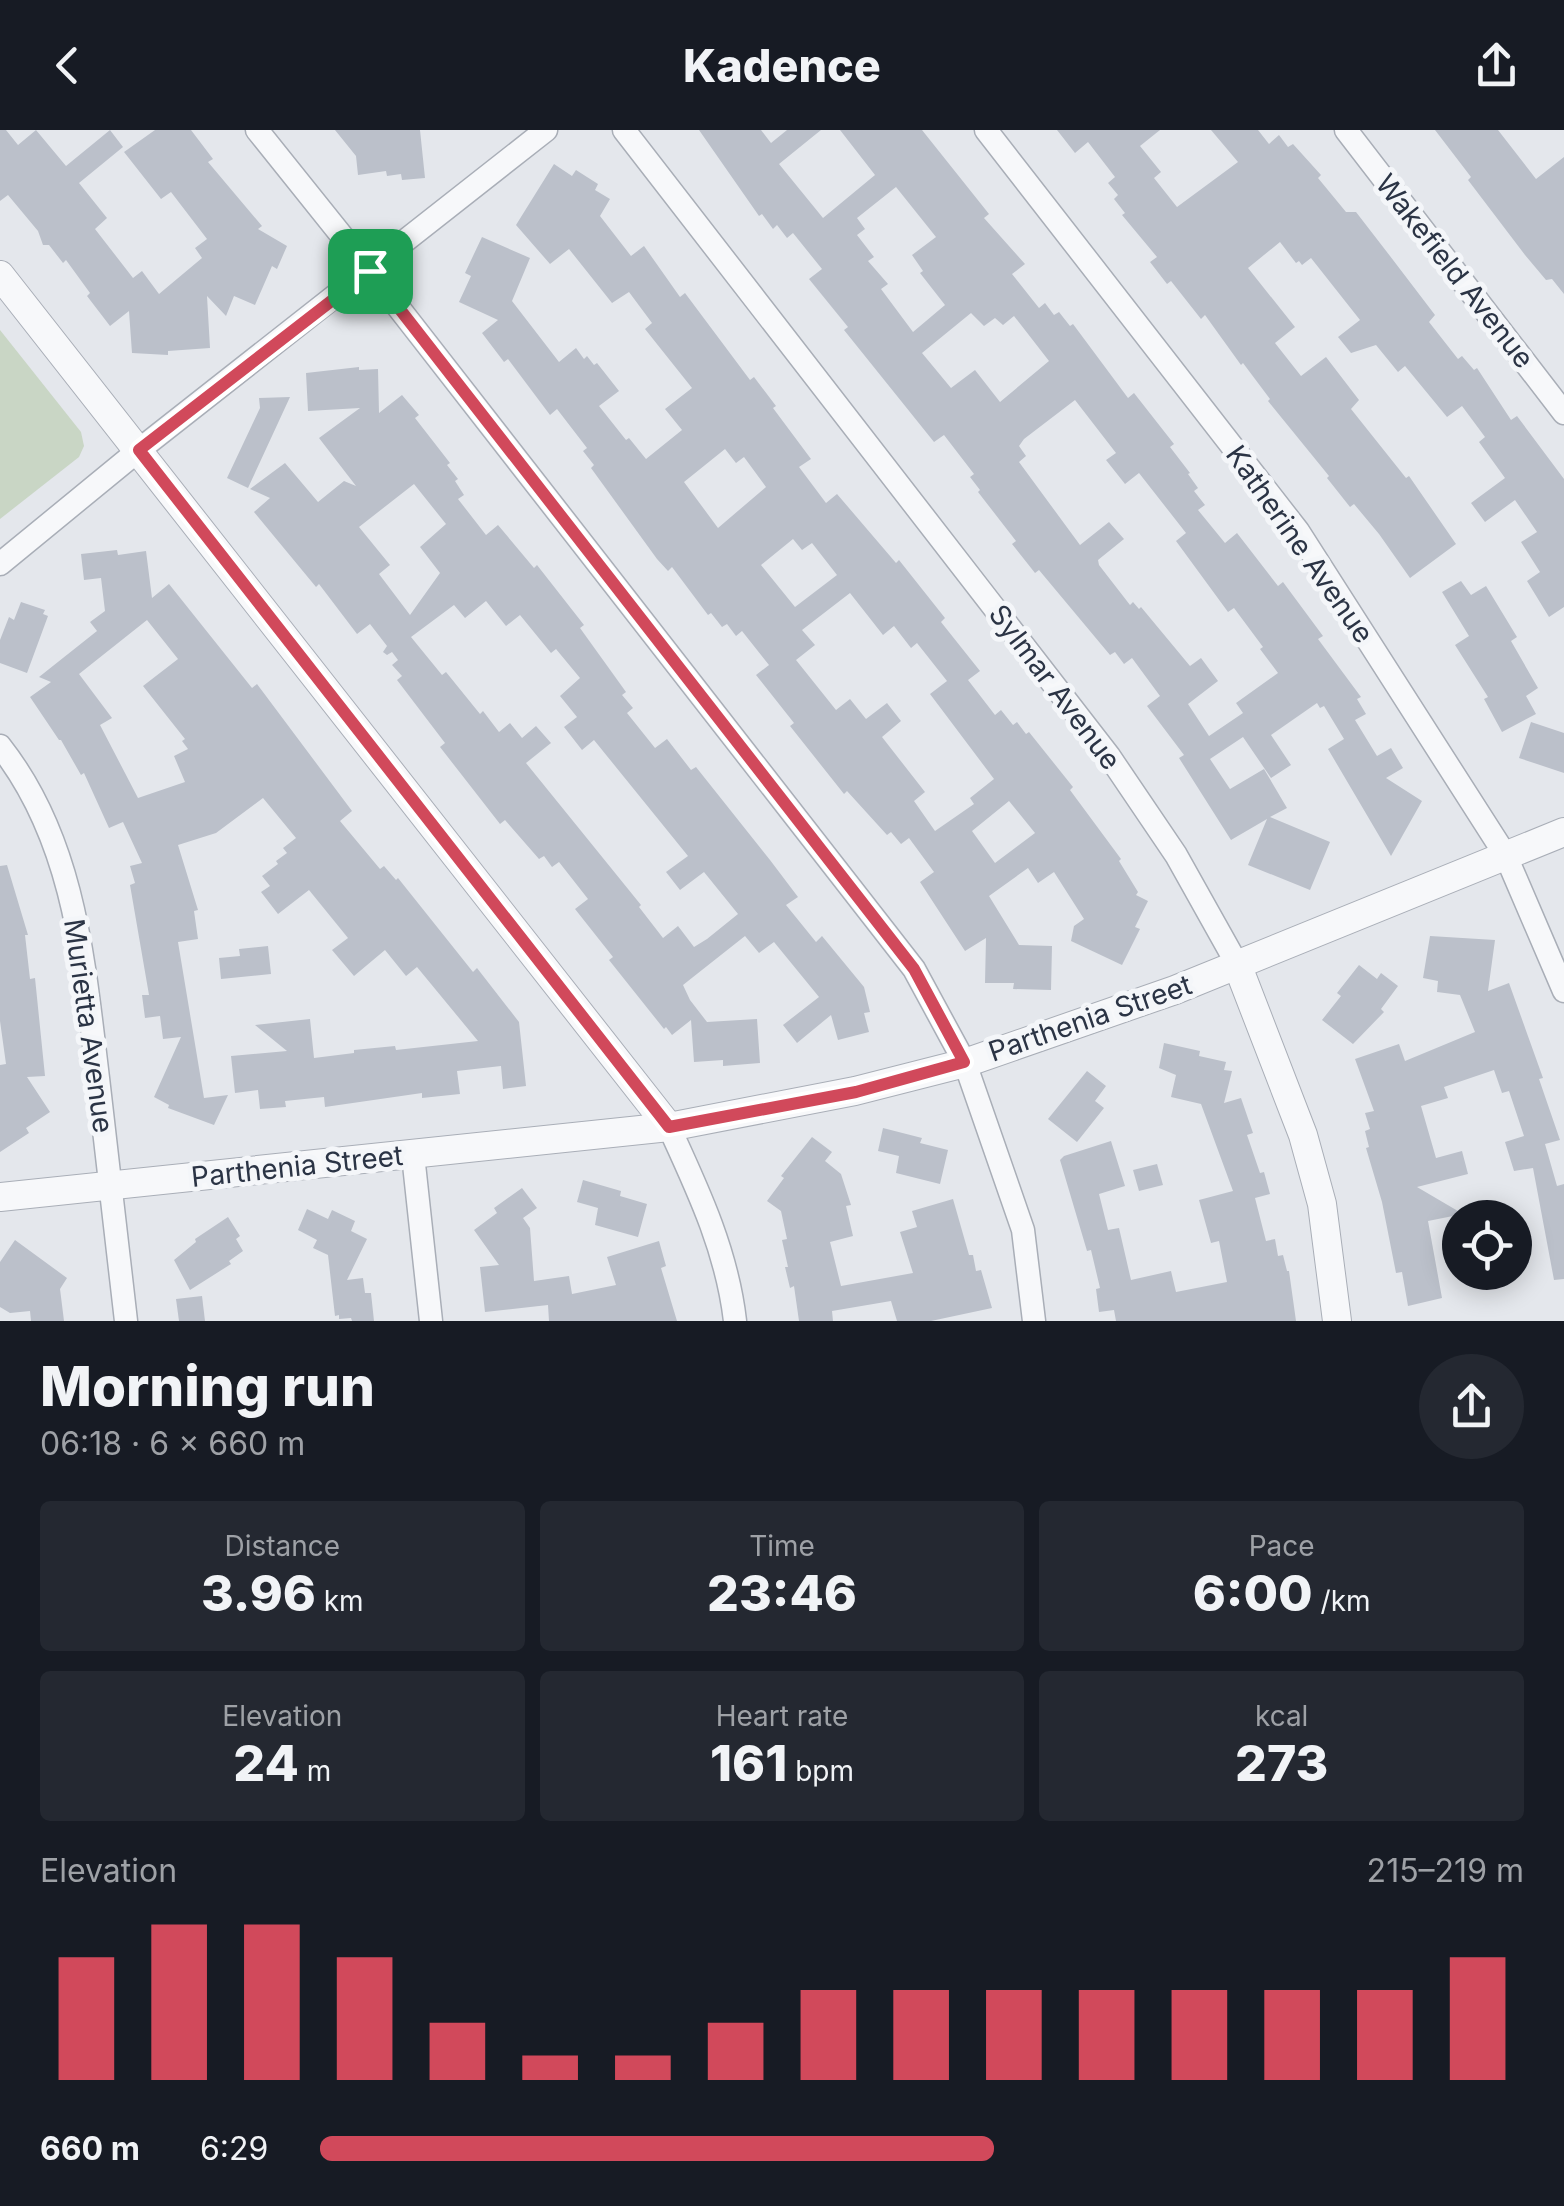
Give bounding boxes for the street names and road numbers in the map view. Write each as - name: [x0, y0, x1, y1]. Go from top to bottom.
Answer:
- street label: Wakefield Avenue: [1369, 167, 1541, 375]
- street label: Katherine Avenue: [1219, 439, 1381, 649]
- street label: Sylmar Avenue: [982, 598, 1128, 776]
- street label: Murietta Avenue: [57, 917, 121, 1135]
- street label: Parthenia Street: [984, 967, 1196, 1069]
- street label: Parthenia Street: [190, 1138, 404, 1194]

